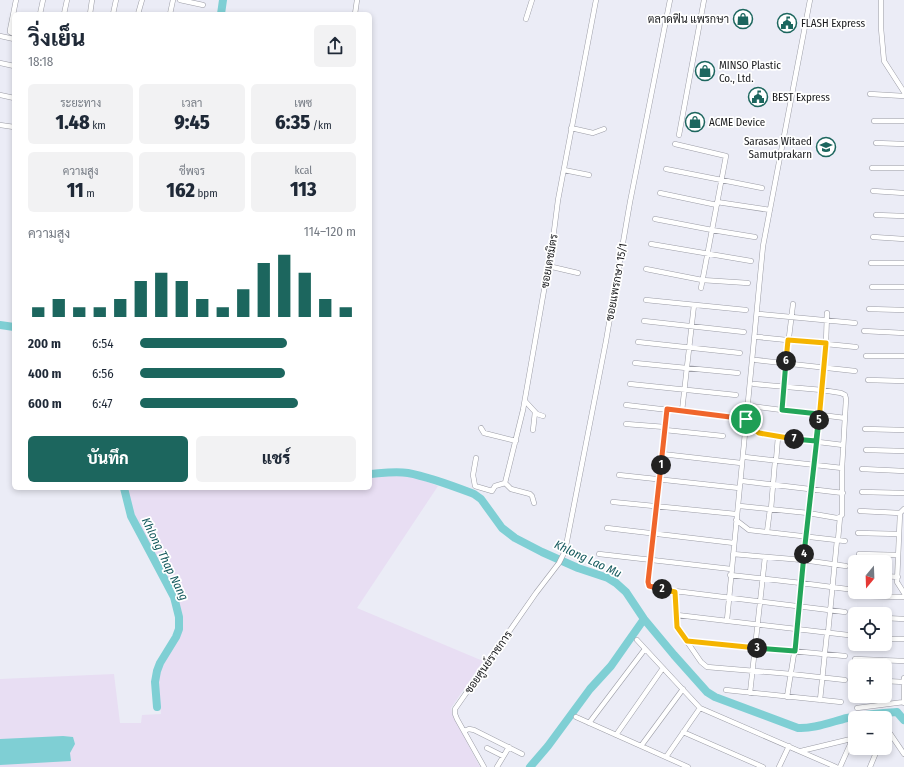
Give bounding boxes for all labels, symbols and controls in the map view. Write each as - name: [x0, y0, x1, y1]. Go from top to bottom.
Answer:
- shop icon: ตลาดฟิน แพรกษา: [732, 8, 754, 30]
- public building icon: FLASH Express: [776, 12, 798, 34]
- place label: ตลาดฟิน แพรกษา: [648, 13, 729, 26]
- place label: FLASH Express: [801, 17, 866, 30]
- text: วิ่งเย็น: [28, 25, 85, 52]
- button: share: [314, 25, 356, 67]
- text: 18:18: [28, 54, 53, 69]
- place label: MINSO Plastic Co., Ltd.: [719, 59, 781, 85]
- shop icon: MINSO Plastic Co., Ltd.: [694, 60, 716, 82]
- public building icon: BEST Express: [747, 86, 769, 108]
- place label: BEST Express: [772, 91, 830, 104]
- text: ระยะทาง: [60, 97, 101, 110]
- text: เวลา: [182, 97, 202, 110]
- text: เพซ: [294, 97, 312, 110]
- text: 1.48: [56, 110, 90, 134]
- text: 9:45: [174, 110, 210, 134]
- text: 6:35: [275, 110, 310, 134]
- shop icon: ACME Device: [684, 111, 706, 133]
- place label: ACME Device: [709, 116, 765, 129]
- text: km: [90, 119, 106, 132]
- text: /km: [310, 119, 332, 132]
- place label: Sarasas Witaed Samutprakarn: [744, 135, 812, 161]
- school or university icon: Sarasas Witaed Samutprakarn: [815, 136, 837, 158]
- text: kcal: [294, 164, 312, 177]
- text: ความสูง: [63, 165, 99, 178]
- text: ชีพจร: [179, 165, 205, 178]
- text: 113: [290, 177, 317, 201]
- text: 11: [67, 178, 84, 202]
- text: 162: [166, 178, 195, 202]
- text: m: [84, 187, 95, 200]
- text: bpm: [195, 187, 218, 200]
- text: 114–120 m: [304, 224, 356, 239]
- text: ความสูง: [28, 226, 70, 241]
- street label: ซอยเดชมิตร: [538, 233, 561, 289]
- street label: ซอยแพรกษา 15/1: [603, 242, 630, 322]
- text: 200 m: [28, 336, 61, 351]
- text: 6:54: [92, 336, 114, 351]
- pin: 6: [776, 351, 796, 371]
- text: 6: [783, 354, 789, 367]
- text: 400 m: [28, 366, 62, 381]
- text: 6:56: [92, 366, 114, 381]
- text: 600 m: [28, 396, 62, 411]
- text: 6:47: [92, 396, 112, 411]
- pin: [729, 402, 763, 436]
- icon: arrive: [735, 408, 757, 430]
- pin: 5: [809, 410, 829, 430]
- text: 5: [816, 413, 822, 426]
- pin: 7: [784, 429, 804, 449]
- text: 7: [792, 432, 796, 445]
- button: บันทึก: [28, 436, 188, 482]
- button: แชร์: [196, 436, 356, 482]
- pin: 1: [651, 455, 671, 475]
- text: 1: [659, 458, 663, 471]
- water label: Khlong Thap Nang: [139, 515, 191, 603]
- water label: Khlong Lao Mu: [552, 537, 624, 581]
- pin: 4: [794, 544, 814, 564]
- text: 4: [801, 547, 807, 560]
- north arrow: [848, 555, 892, 599]
- map controls: [848, 555, 892, 755]
- pin: 2: [652, 579, 672, 599]
- text: 2: [659, 582, 665, 595]
- button: locate: [848, 607, 892, 651]
- street label: ซอยศูนย์ราชการ: [460, 627, 516, 697]
- pin: 3: [747, 638, 767, 658]
- text: 3: [754, 641, 760, 654]
- button: +: [848, 659, 892, 703]
- button: −: [848, 711, 892, 755]

